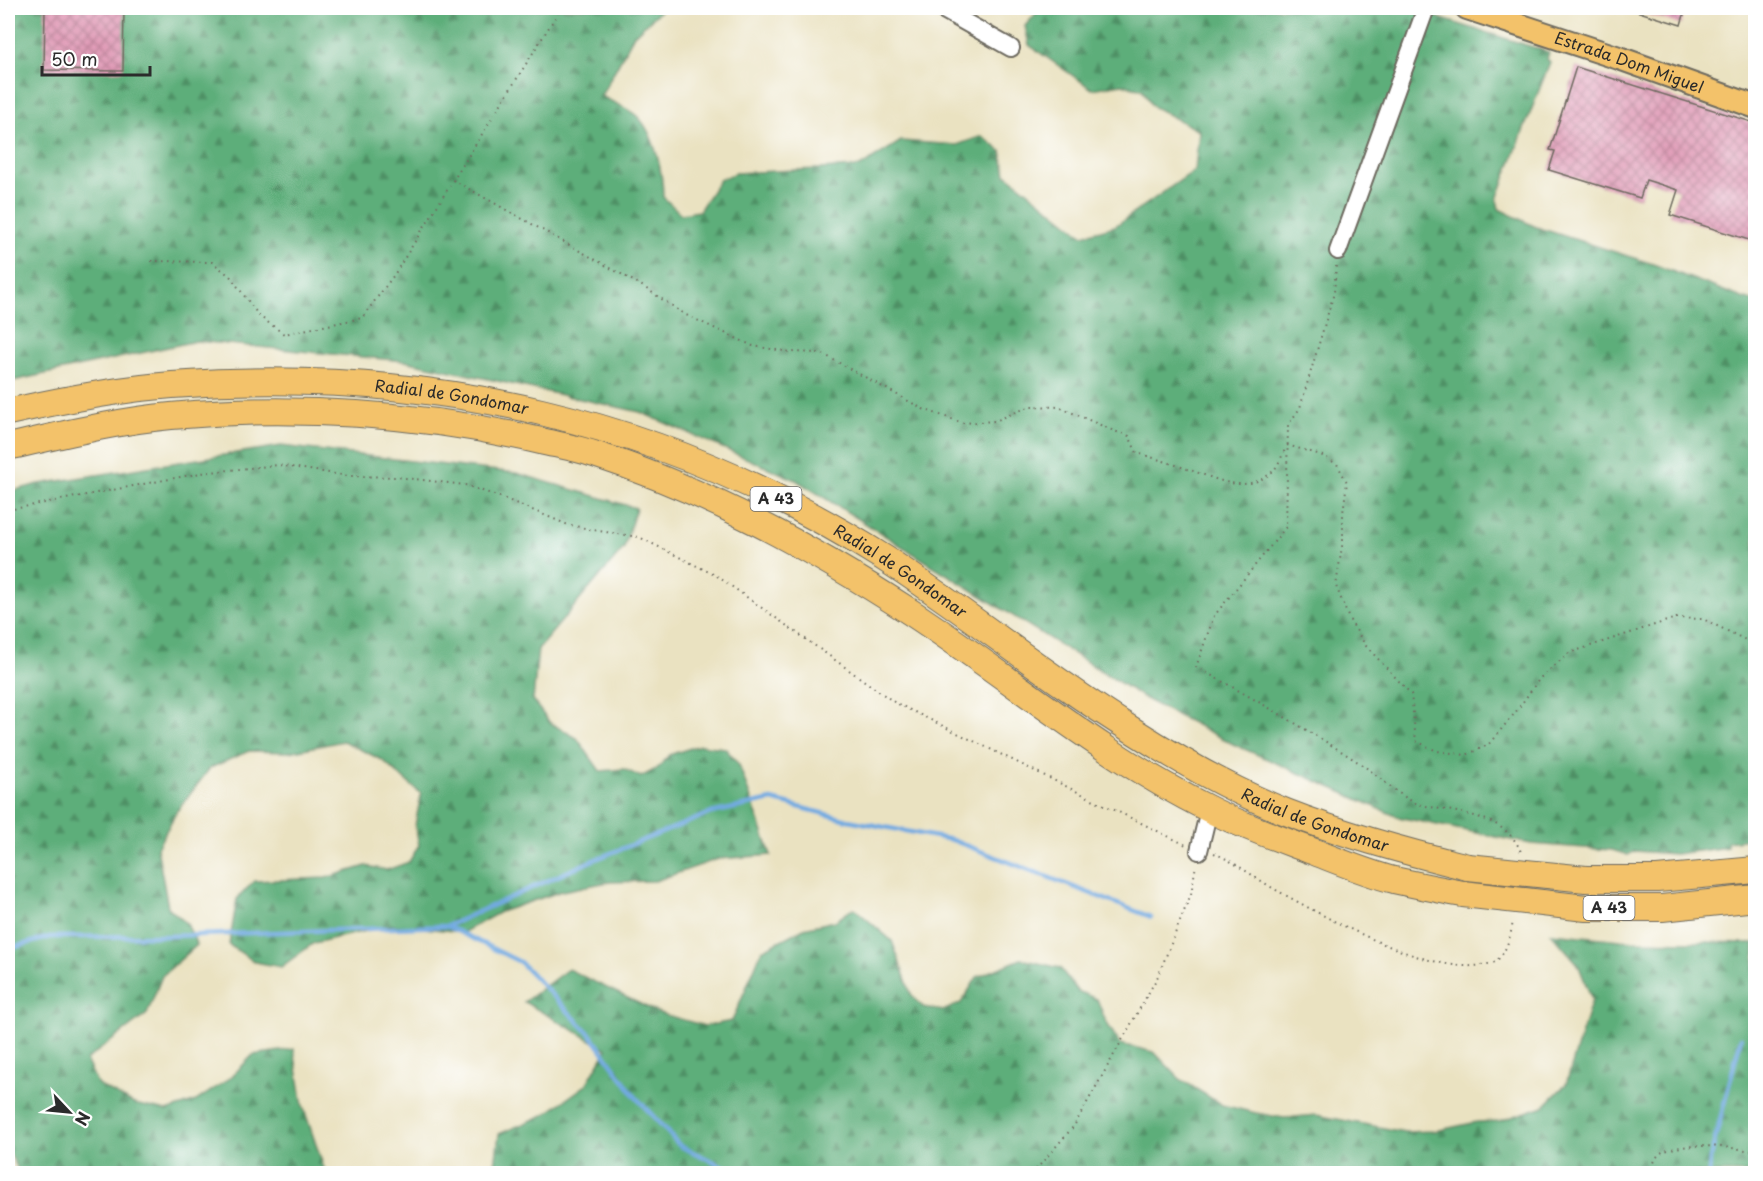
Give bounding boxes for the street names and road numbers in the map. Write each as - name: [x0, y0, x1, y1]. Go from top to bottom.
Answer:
- street label: Estrada Dom Miguel: [1552, 25, 1707, 98]
- street label: Radial de Gondomar: [374, 373, 532, 420]
- road number: A 43: [750, 487, 802, 511]
- street label: Radial de Gondomar: [830, 517, 973, 623]
- street label: Radial de Gondomar: [1238, 781, 1393, 857]
- road number: A 43: [1584, 896, 1634, 920]

